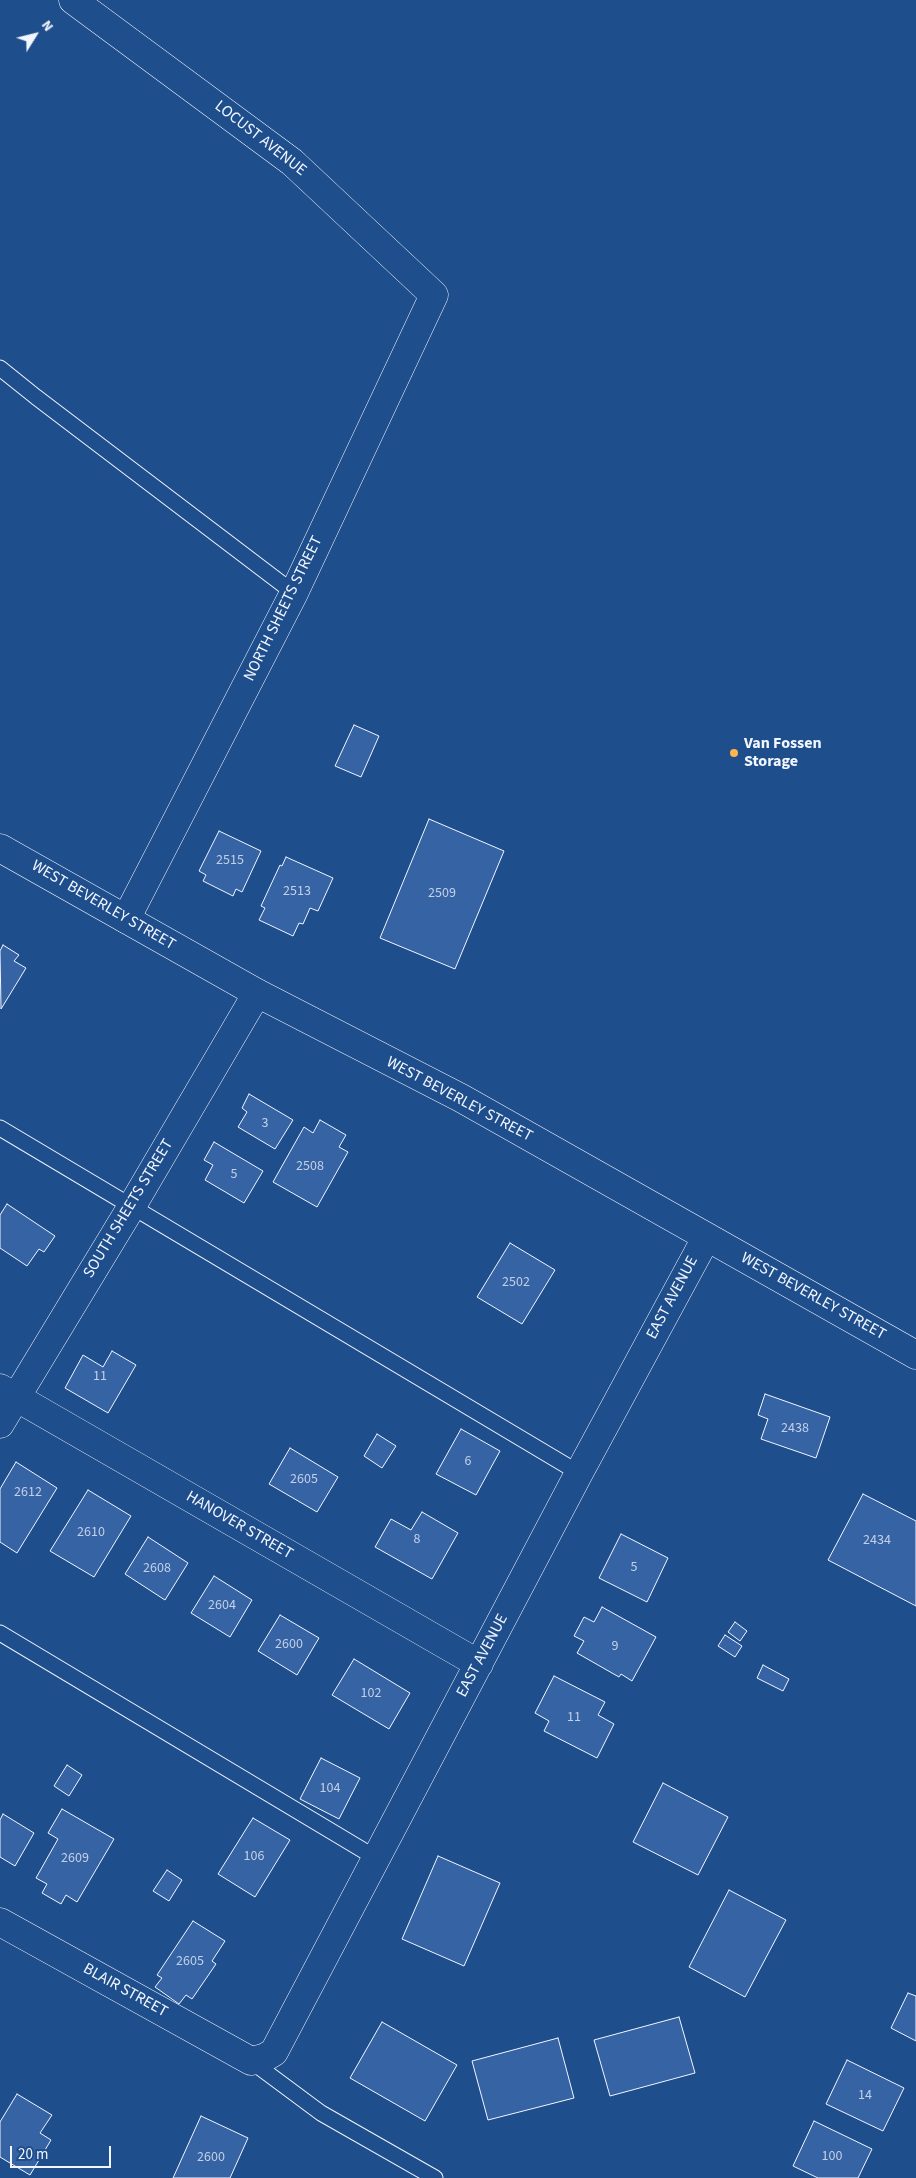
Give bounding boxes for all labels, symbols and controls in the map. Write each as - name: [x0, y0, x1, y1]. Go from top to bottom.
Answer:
- north arrow: [10, 10, 60, 60]
- text: N: [36, 17, 58, 36]
- street label: LOCUST AVENUE: [210, 97, 310, 181]
- street label: NORTH SHEETS STREET: [241, 533, 327, 685]
- place label: Van Fossen Storage: [744, 734, 822, 772]
- marker: Van Fossen Storage: [728, 747, 740, 759]
- house number: 2515: [216, 853, 244, 869]
- street label: WEST BEVERLEY STREET: [28, 857, 178, 955]
- house number: 2513: [283, 884, 311, 900]
- house number: 2509: [428, 886, 456, 902]
- street label: WEST BEVERLEY STREET: [383, 1053, 535, 1147]
- house number: 3: [262, 1116, 268, 1132]
- street label: SOUTH SHEETS STREET: [80, 1136, 178, 1282]
- house number: 2508: [296, 1159, 324, 1175]
- house number: 5: [231, 1167, 237, 1183]
- street label: WEST BEVERLEY STREET: [737, 1249, 889, 1345]
- street label: EAST AVENUE: [643, 1253, 703, 1343]
- house number: 2502: [502, 1275, 530, 1291]
- house number: 11: [93, 1369, 107, 1385]
- house number: 2438: [781, 1421, 809, 1437]
- house number: 6: [465, 1454, 471, 1470]
- house number: 2605: [290, 1472, 318, 1488]
- house number: 2612: [14, 1485, 42, 1501]
- street label: HANOVER STREET: [182, 1488, 296, 1564]
- house number: 2610: [77, 1525, 105, 1541]
- house number: 8: [414, 1532, 420, 1548]
- house number: 2434: [863, 1533, 891, 1549]
- house number: 5: [631, 1560, 637, 1576]
- house number: 2608: [143, 1561, 171, 1577]
- house number: 2604: [208, 1598, 236, 1614]
- street label: EAST AVENUE: [453, 1611, 513, 1701]
- house number: 2600: [275, 1637, 303, 1653]
- house number: 9: [612, 1639, 618, 1655]
- house number: 102: [361, 1686, 381, 1702]
- house number: 11: [567, 1710, 581, 1726]
- house number: 104: [320, 1781, 340, 1797]
- house number: 106: [244, 1849, 264, 1865]
- house number: 2609: [61, 1851, 89, 1867]
- house number: 2605: [176, 1954, 204, 1970]
- street label: BLAIR STREET: [79, 1960, 171, 2022]
- house number: 14: [858, 2088, 872, 2104]
- scale bar: [12, 2136, 114, 2168]
- text: 20 m: [18, 2144, 48, 2165]
- house number: 100: [822, 2149, 842, 2165]
- house number: 2600: [197, 2150, 225, 2166]

